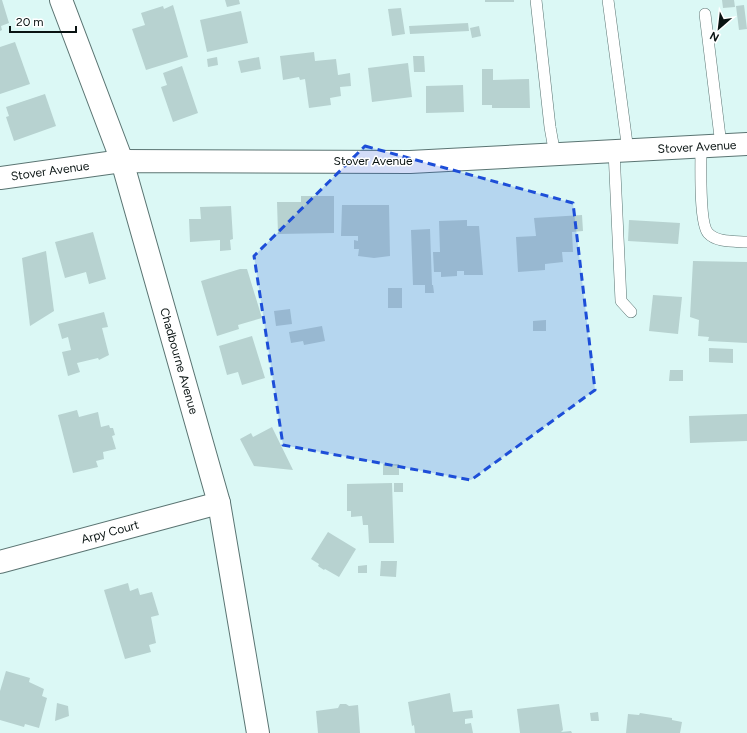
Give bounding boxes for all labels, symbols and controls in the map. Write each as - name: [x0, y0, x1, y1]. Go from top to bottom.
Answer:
- scale bar: [10, 8, 76, 34]
- north arrow: [699, 8, 739, 48]
- text: 20 m: [16, 15, 44, 29]
- text: N: [708, 29, 721, 44]
- street label: Stover Avenue: [657, 138, 737, 156]
- street label: Stover Avenue: [334, 154, 413, 168]
- street label: Stover Avenue: [10, 159, 90, 183]
- street label: Chadbourne Avenue: [157, 306, 201, 416]
- street label: Arpy Court: [80, 517, 141, 546]

